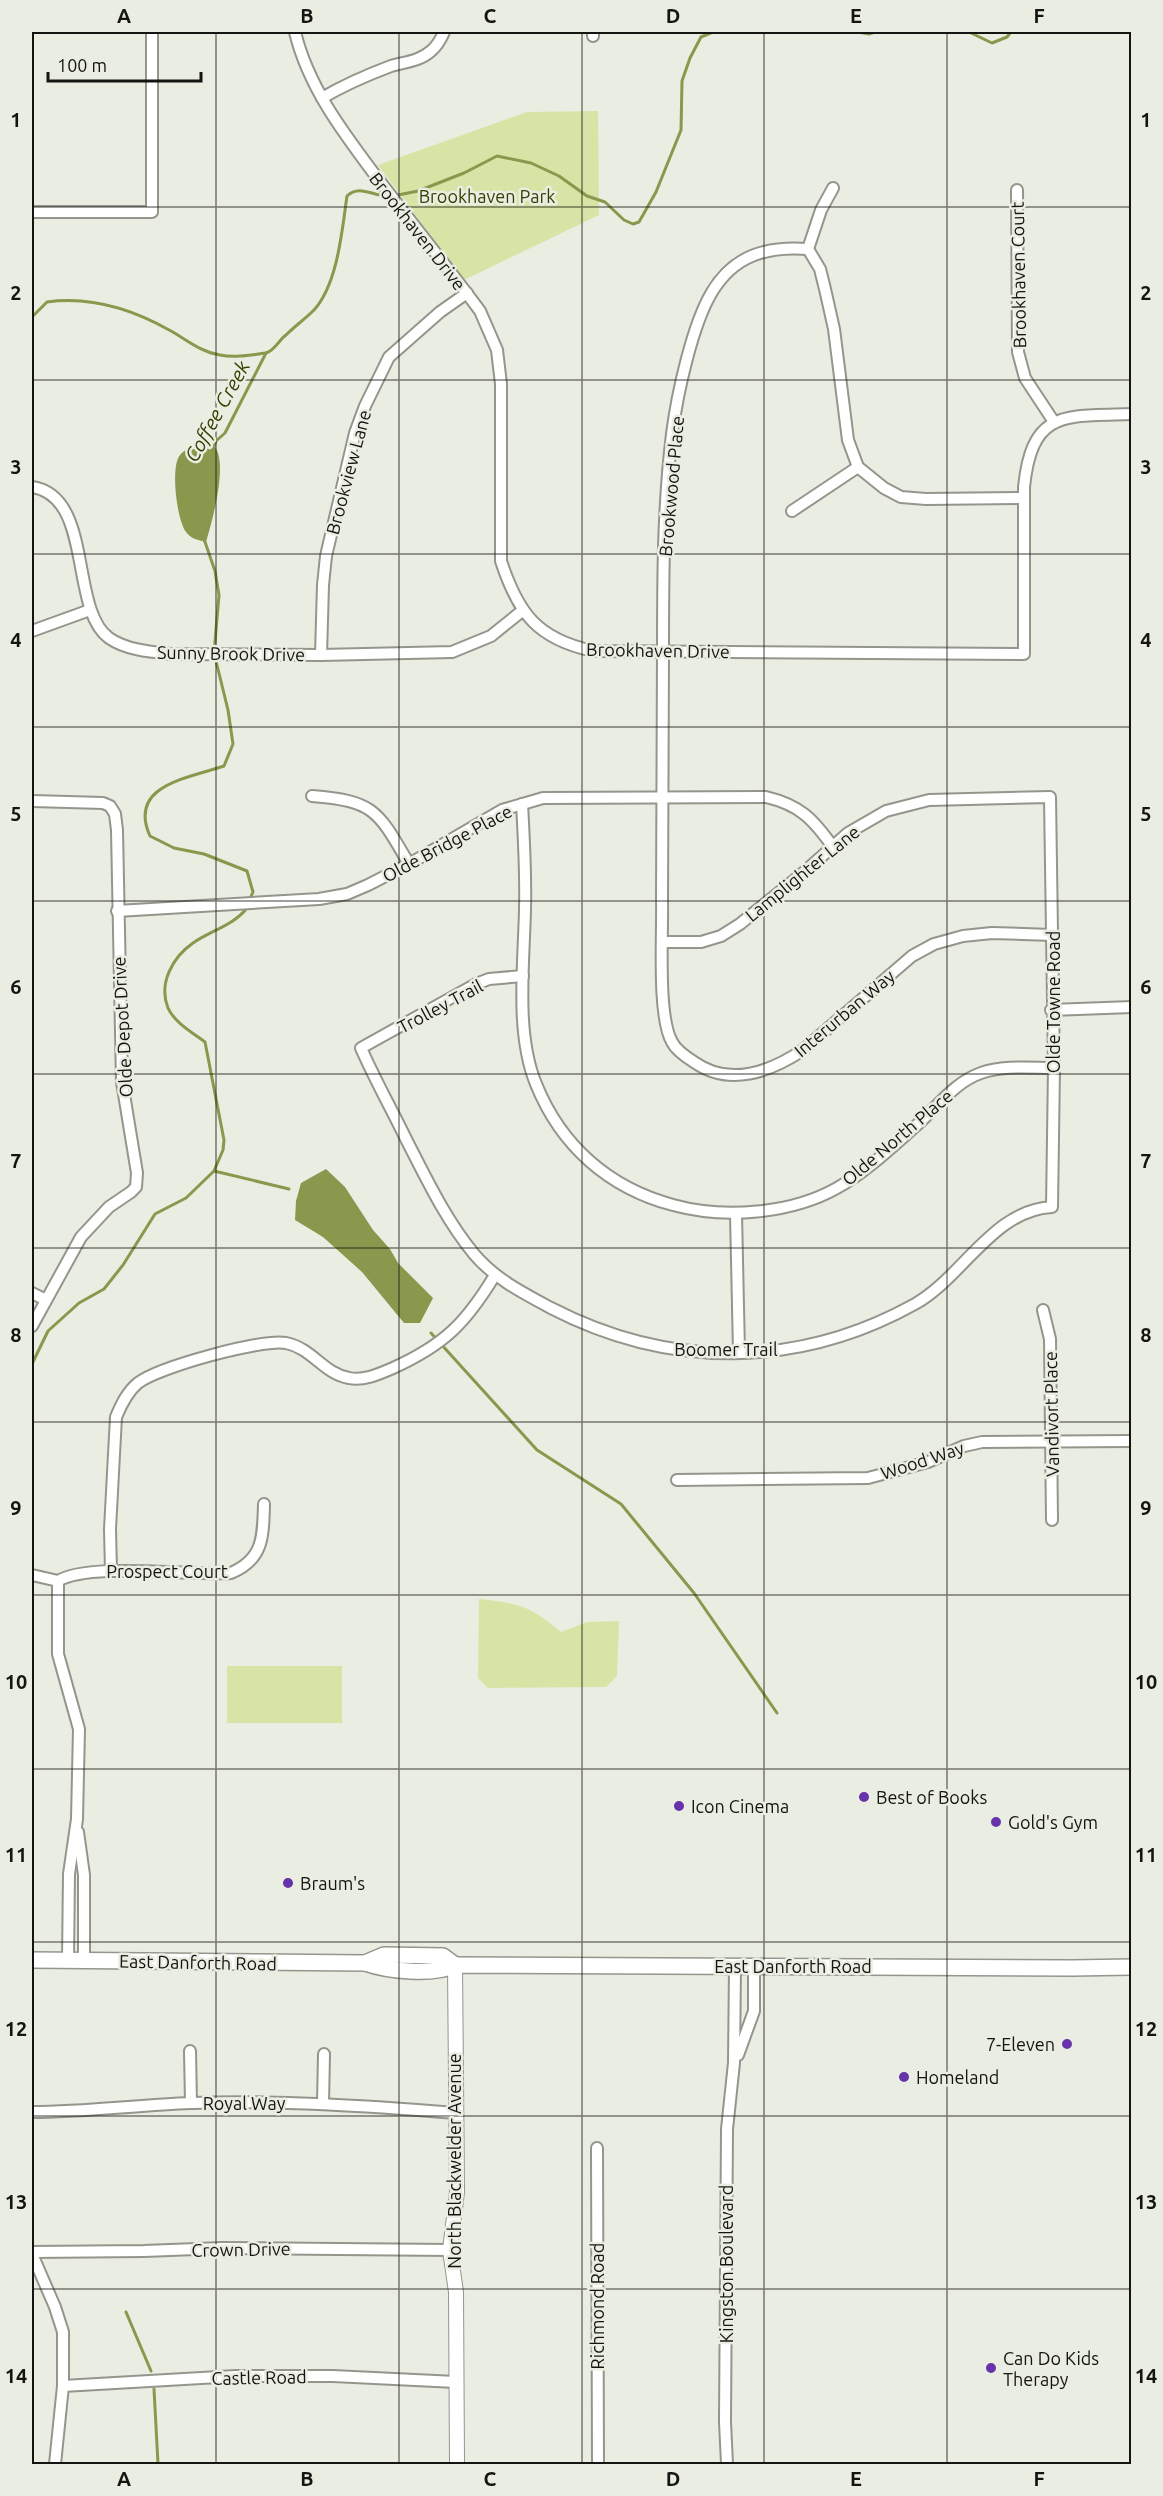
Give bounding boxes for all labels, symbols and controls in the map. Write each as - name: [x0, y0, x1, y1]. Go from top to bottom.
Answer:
- text: A: [117, 4, 131, 27]
- text: B: [300, 4, 314, 27]
- text: C: [484, 4, 497, 27]
- text: D: [666, 4, 680, 27]
- text: E: [850, 4, 862, 27]
- text: F: [1033, 4, 1045, 27]
- scale bar: [48, 45, 201, 83]
- text: 100 m: [57, 55, 107, 75]
- text: 1: [10, 108, 22, 131]
- text: 1: [1140, 108, 1152, 131]
- street label: Brookhaven Drive: [366, 168, 470, 294]
- park label: Brookhaven Park: [419, 186, 555, 206]
- street label: Brookhaven Court: [1007, 201, 1029, 349]
- text: 2: [10, 281, 22, 304]
- text: 2: [1140, 281, 1152, 304]
- water label: Coffee Creek: [180, 356, 255, 466]
- street label: Brookview Lane: [322, 407, 374, 537]
- street label: Brookwood Place: [655, 415, 687, 557]
- text: 3: [10, 455, 22, 478]
- text: 3: [1140, 455, 1152, 478]
- text: 4: [10, 628, 22, 651]
- text: 4: [1140, 628, 1152, 651]
- street label: Brookhaven Drive: [586, 639, 730, 661]
- street label: Sunny Brook Drive: [157, 642, 305, 664]
- street label: Olde Bridge Place: [379, 800, 515, 886]
- text: 5: [10, 802, 22, 825]
- text: 5: [1140, 802, 1152, 825]
- street label: Lamplighter Lane: [741, 821, 863, 925]
- street label: Olde Towne Road: [1043, 931, 1063, 1073]
- street label: Olde Depot Drive: [108, 956, 136, 1098]
- street label: Interurban Way: [790, 965, 898, 1061]
- text: 6: [10, 975, 22, 998]
- street label: Trolley Trail: [394, 975, 486, 1037]
- text: 6: [1140, 975, 1152, 998]
- street label: Olde North Place: [838, 1085, 956, 1189]
- text: 7: [10, 1149, 22, 1172]
- text: 7: [1140, 1149, 1152, 1172]
- text: 8: [10, 1323, 22, 1346]
- text: 8: [1140, 1323, 1152, 1346]
- street label: Boomer Trail: [674, 1339, 778, 1359]
- street label: Vandivort Place: [1040, 1351, 1062, 1477]
- street label: Wood Way: [878, 1437, 966, 1483]
- text: 9: [10, 1496, 22, 1519]
- text: 9: [1140, 1496, 1152, 1519]
- street label: Prospect Court: [106, 1561, 228, 1581]
- text: 10: [5, 1670, 27, 1693]
- text: 10: [1135, 1670, 1157, 1693]
- place label: Best of Books: [876, 1787, 987, 1807]
- marker: Best of Books: [857, 1790, 871, 1804]
- place label: Icon Cinema: [691, 1796, 789, 1816]
- marker: Icon Cinema: [672, 1799, 686, 1813]
- place label: Gold's Gym: [1008, 1812, 1098, 1832]
- marker: Gold's Gym: [989, 1815, 1003, 1829]
- text: 11: [5, 1843, 27, 1866]
- text: 11: [1135, 1843, 1157, 1866]
- place label: Braum's: [300, 1873, 365, 1893]
- marker: Braum's: [281, 1876, 295, 1890]
- street label: East Danforth Road: [119, 1951, 277, 1973]
- street label: East Danforth Road: [714, 1956, 872, 1976]
- text: 12: [5, 2017, 27, 2040]
- text: 12: [1135, 2017, 1157, 2040]
- place label: 7-Eleven: [986, 2034, 1055, 2054]
- marker: 7-Eleven: [1060, 2037, 1074, 2051]
- street label: North Blackwelder Avenue: [444, 2053, 464, 2269]
- place label: Homeland: [916, 2067, 999, 2087]
- marker: Homeland: [897, 2070, 911, 2084]
- street label: Royal Way: [203, 2093, 286, 2113]
- street label: Kingston Boulevard: [716, 2185, 736, 2343]
- text: 13: [5, 2190, 27, 2213]
- text: 13: [1135, 2190, 1157, 2213]
- street label: Crown Drive: [191, 2238, 291, 2260]
- street label: Richmond Road: [587, 2243, 607, 2369]
- place label: Can Do Kids Therapy: [1003, 2348, 1099, 2389]
- marker: Can Do Kids Therapy: [984, 2361, 998, 2375]
- text: 14: [5, 2364, 27, 2387]
- text: 14: [1135, 2364, 1157, 2387]
- street label: Castle Road: [211, 2366, 307, 2388]
- text: A: [117, 2467, 131, 2490]
- text: B: [300, 2467, 314, 2490]
- text: C: [484, 2467, 497, 2490]
- text: D: [666, 2467, 680, 2490]
- text: E: [850, 2467, 862, 2490]
- text: F: [1033, 2467, 1045, 2490]

